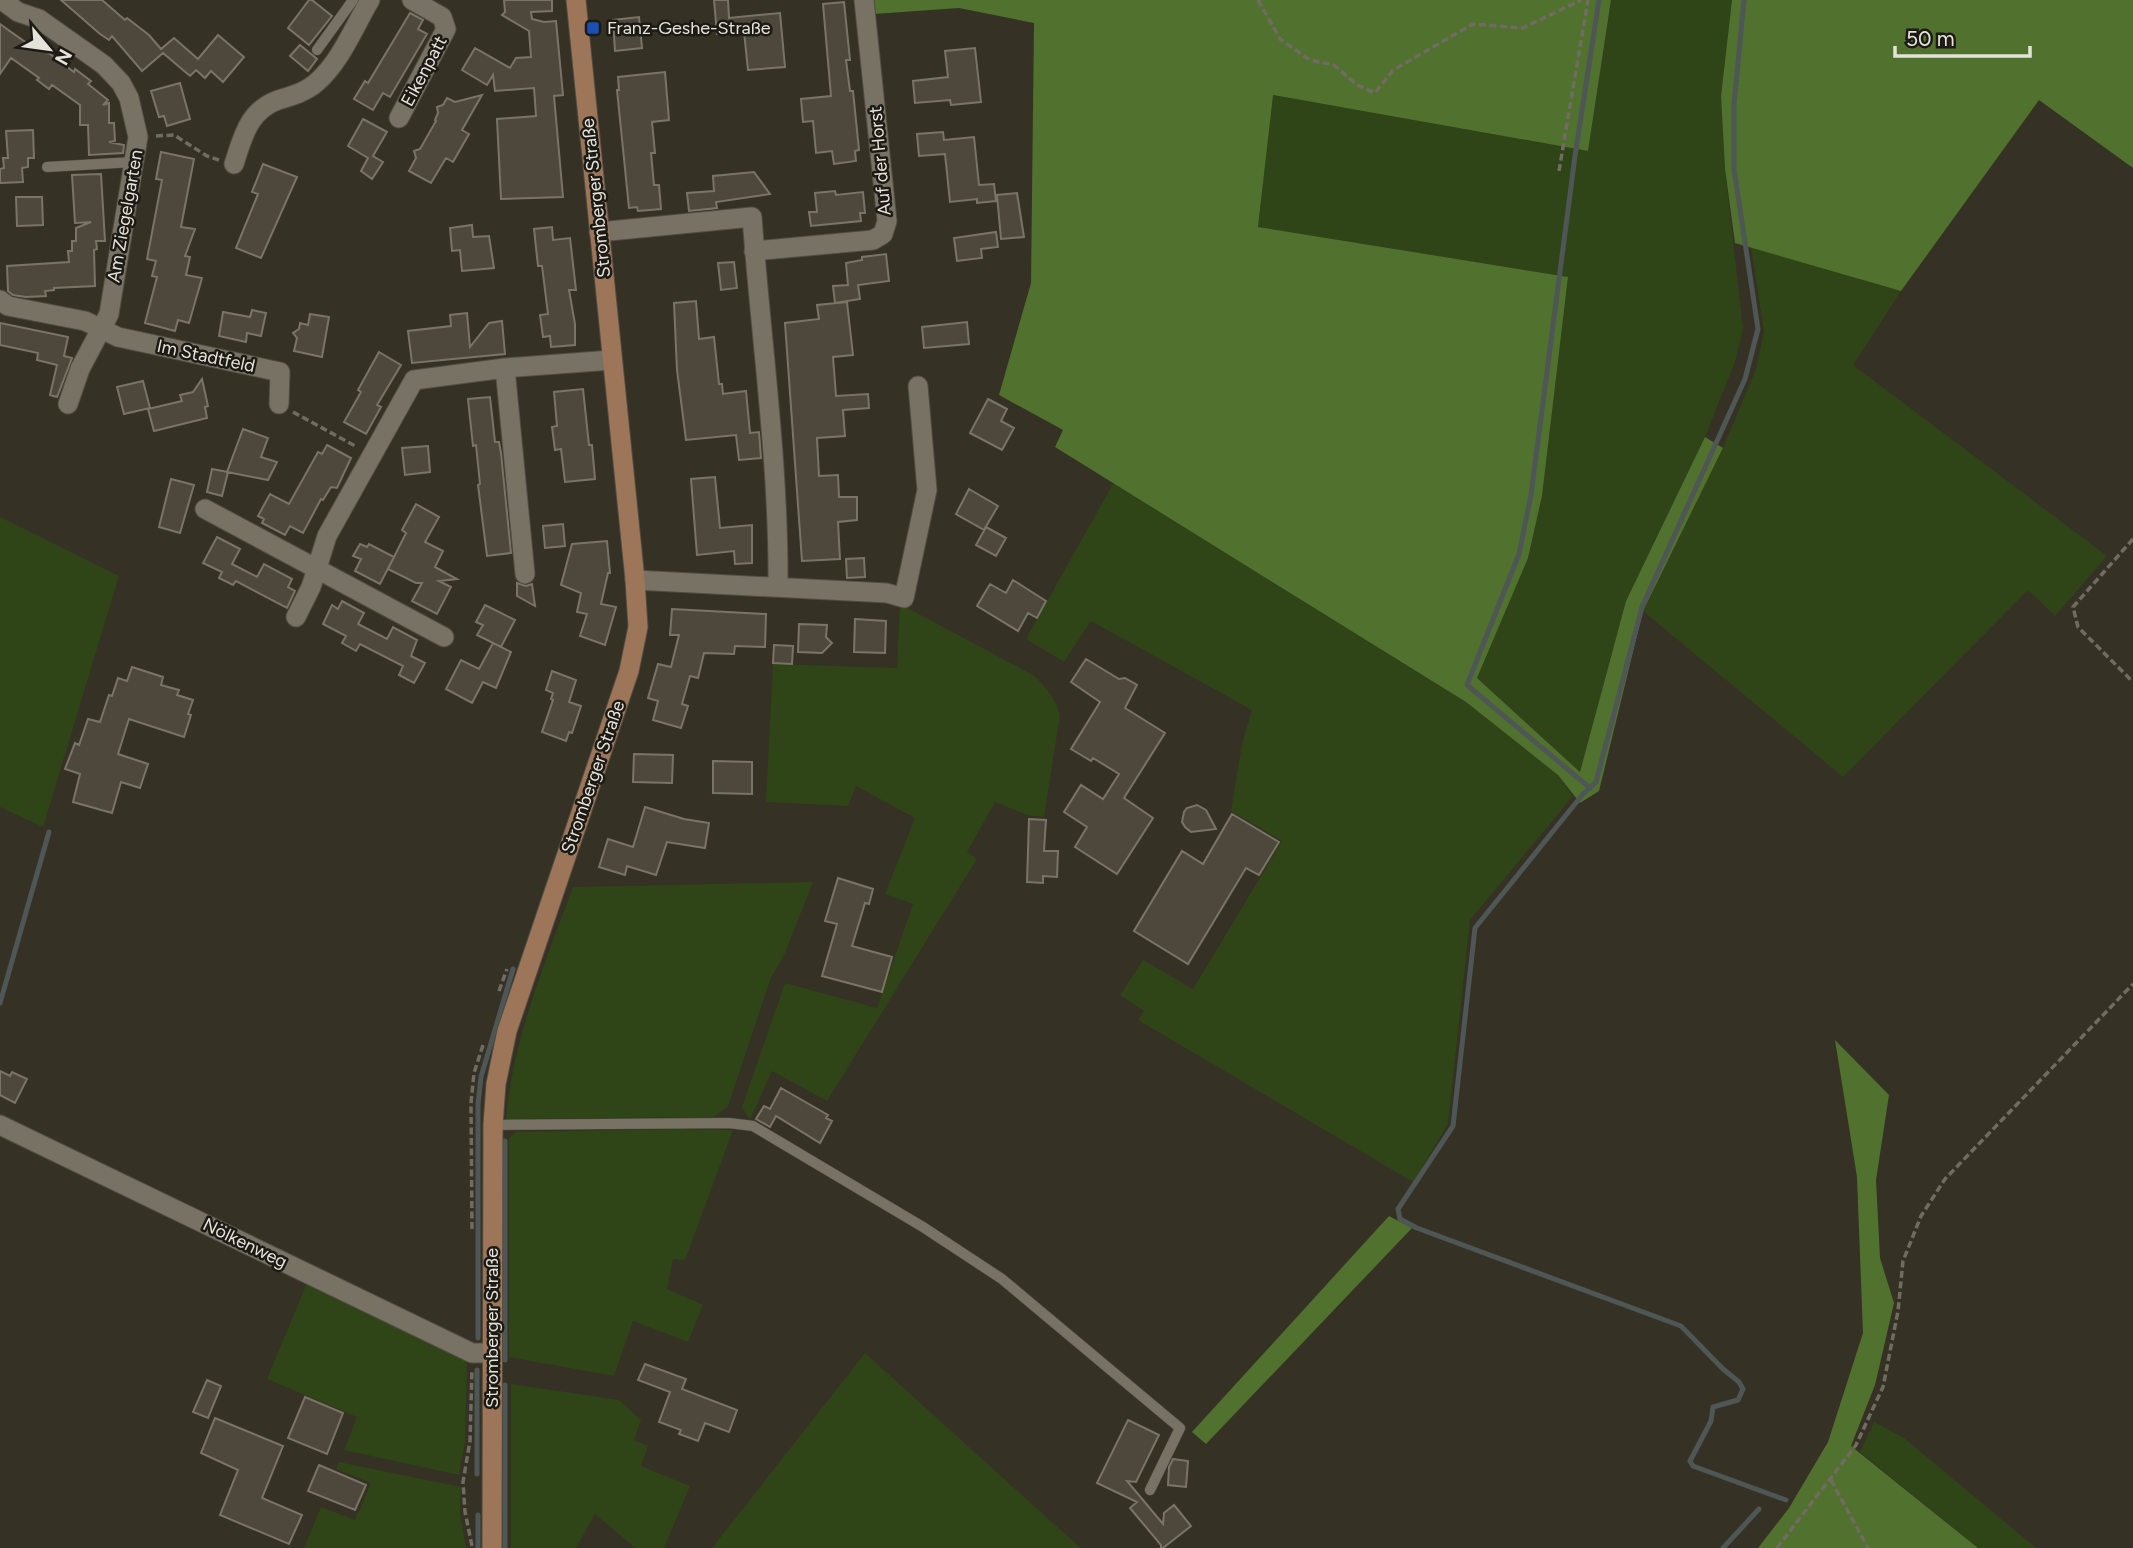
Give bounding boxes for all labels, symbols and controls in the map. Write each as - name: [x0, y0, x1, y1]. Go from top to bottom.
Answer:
- north arrow: [14, 14, 84, 84]
- scale bar: [1895, 14, 2030, 58]
- place label: Franz-Geshe-Straße: [607, 17, 771, 39]
- marker: Franz-Geshe-Straße: [585, 20, 601, 36]
- text: 50 m: [1906, 26, 1955, 51]
- street label: Eikenpatt: [396, 32, 452, 110]
- text: N: [50, 45, 77, 69]
- street label: Auf der Horst: [864, 105, 896, 216]
- street label: Stromberger Straße: [577, 117, 615, 279]
- street label: Am Ziegelgarten: [103, 148, 147, 284]
- street label: Im Stadtfeld: [155, 335, 257, 377]
- street label: Stromberger Straße: [557, 698, 630, 856]
- street label: Nölkenweg: [199, 1213, 291, 1273]
- street label: Stromberger Straße: [481, 1248, 503, 1408]

